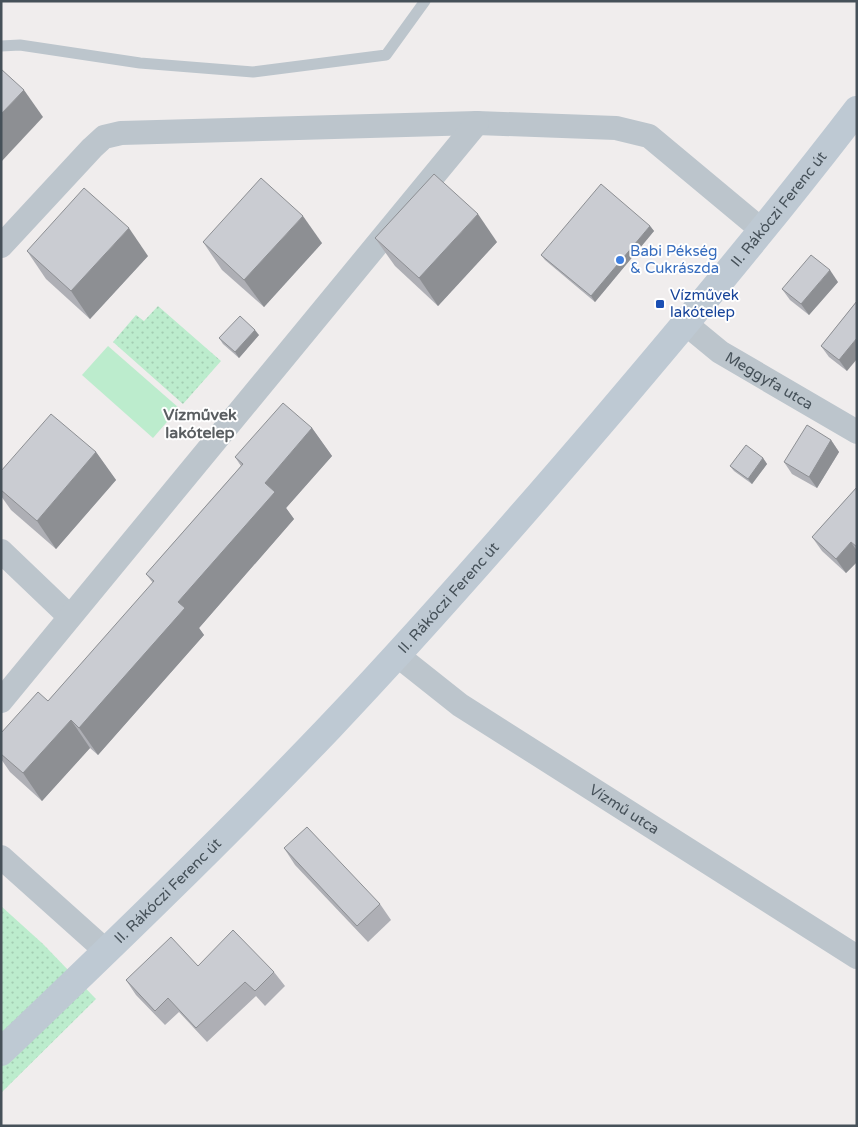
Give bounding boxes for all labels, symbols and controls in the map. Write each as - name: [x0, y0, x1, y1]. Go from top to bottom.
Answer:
- street label: II. Rákóczi Ferenc út: [727, 148, 831, 270]
- place label: Babi Pékség & Cukrászda: [630, 242, 719, 277]
- marker: Babi Pékség & Cukrászda: [614, 254, 626, 266]
- place label: Vízművek lakótelep: [670, 286, 739, 321]
- marker: Vízművek lakótelep: [654, 298, 666, 310]
- street label: Meggyfa utca: [722, 348, 816, 413]
- district label: Vízművek lakótelep: [163, 405, 237, 443]
- street label: II. Rákóczi Ferenc út: [394, 538, 503, 657]
- street label: Vízmű utca: [586, 780, 663, 838]
- street label: II. Rákóczi Ferenc út: [111, 834, 225, 947]

